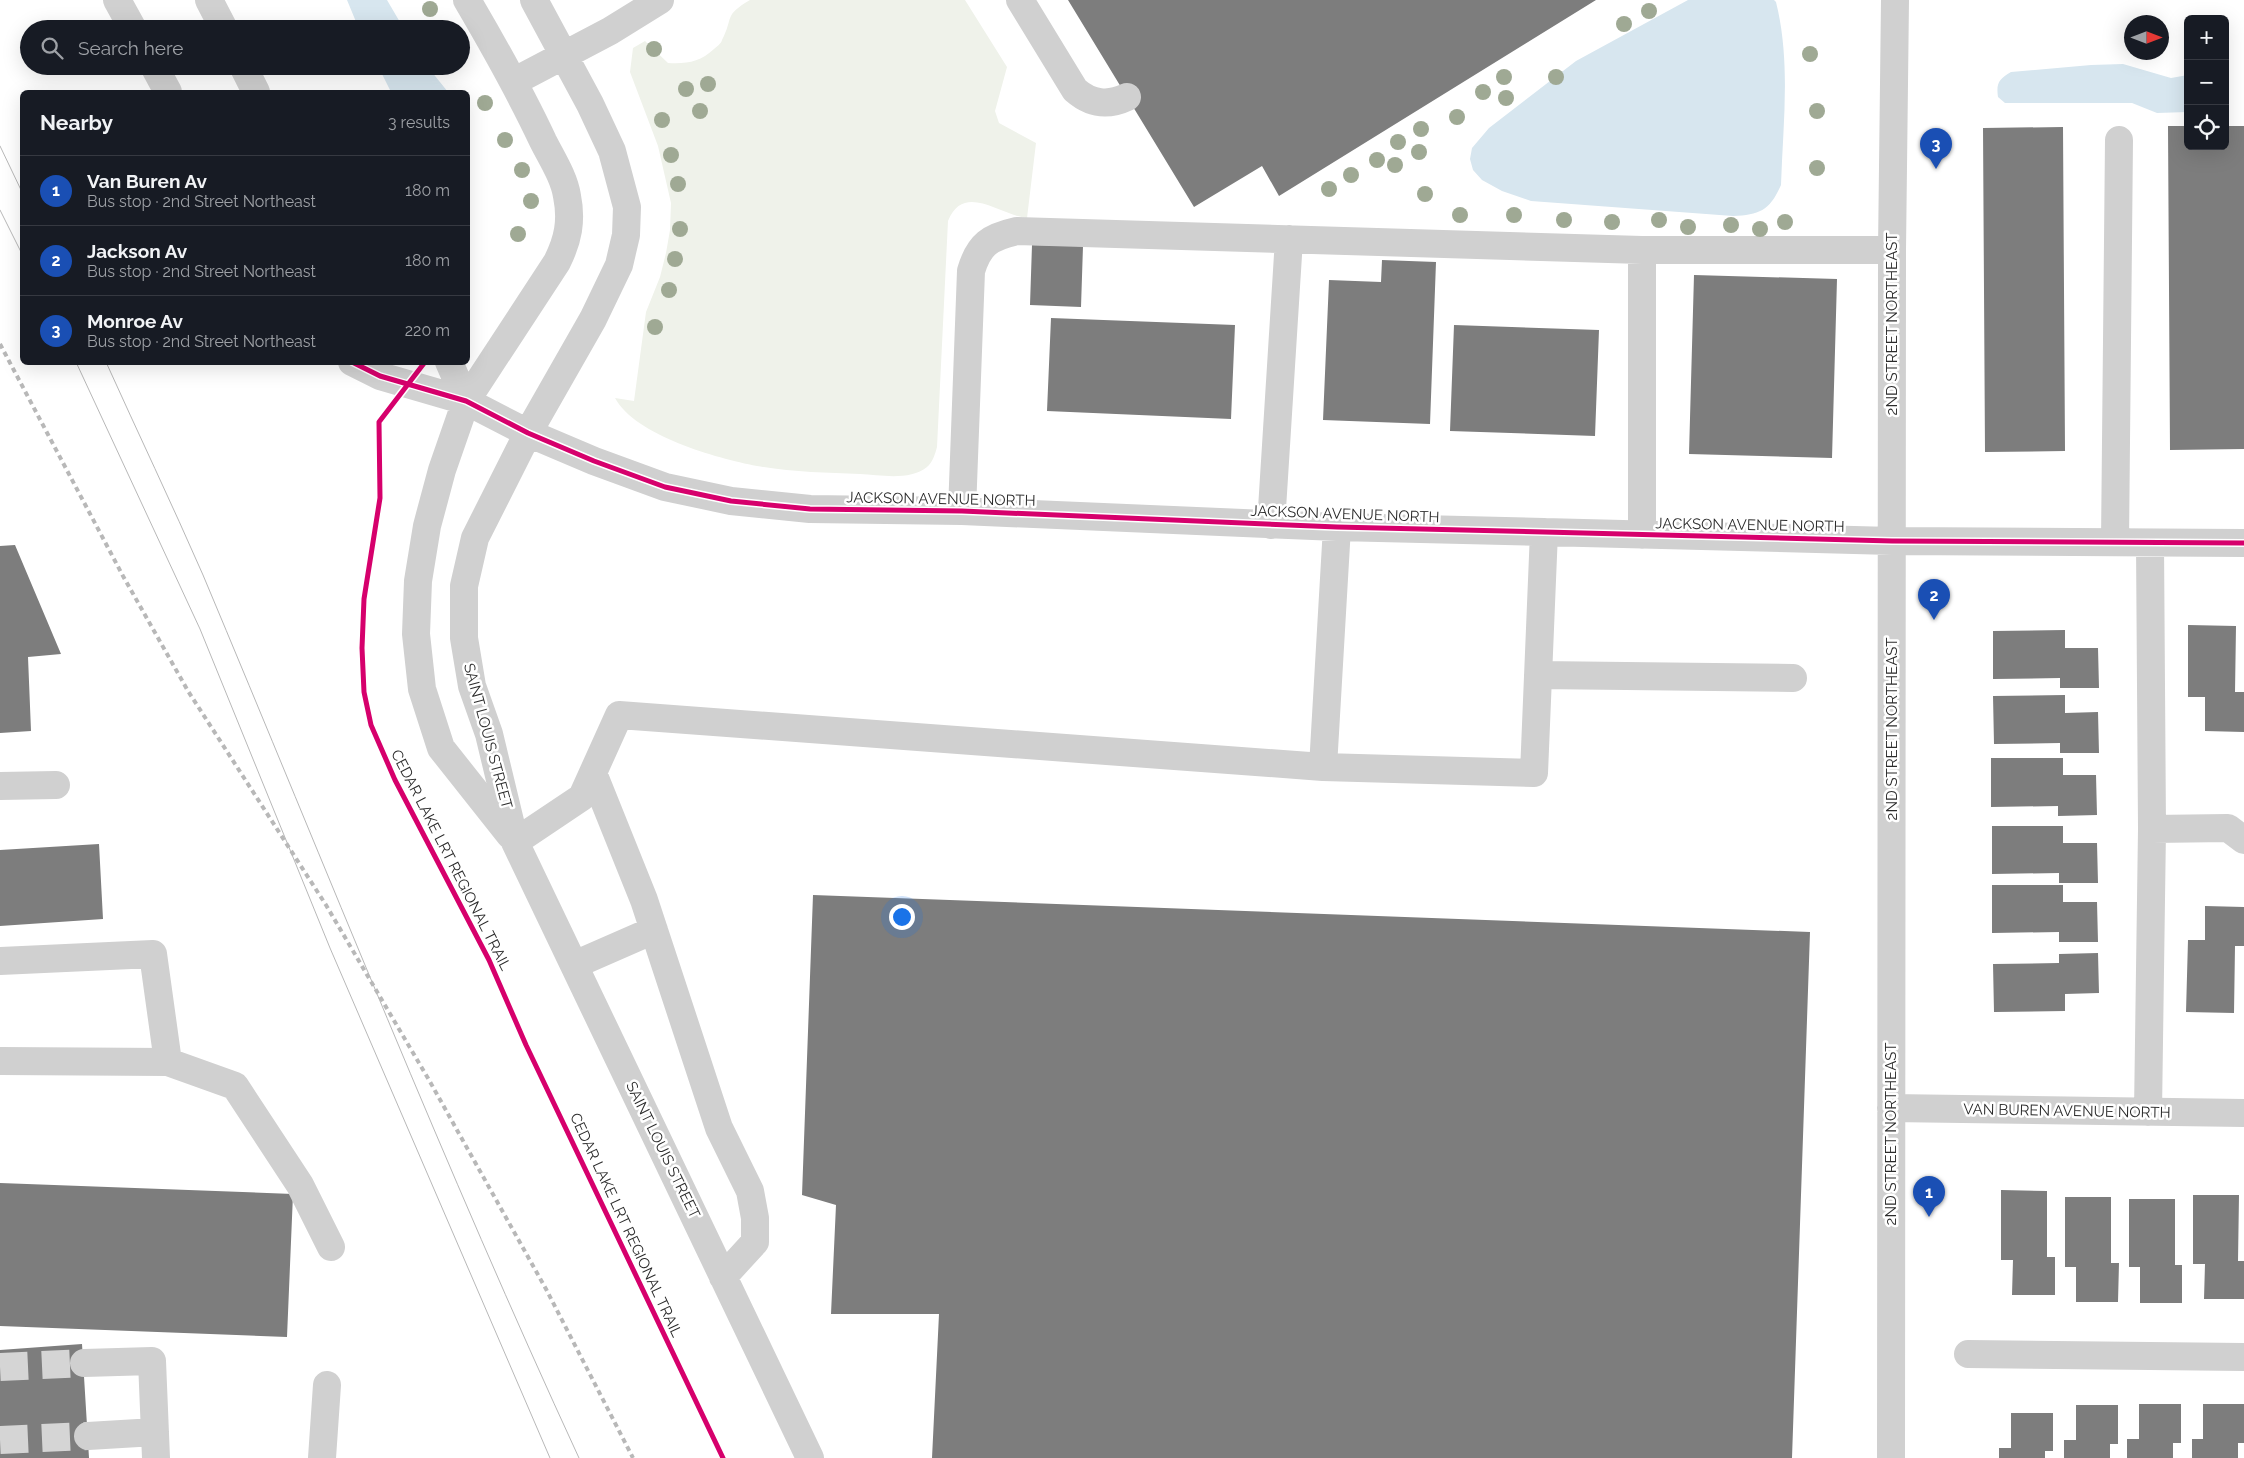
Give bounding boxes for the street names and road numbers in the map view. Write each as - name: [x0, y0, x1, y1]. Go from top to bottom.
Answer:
- street label: 2ND STREET NORTHEAST: [1883, 233, 1901, 415]
- street label: JACKSON AVENUE NORTH: [846, 488, 1036, 510]
- street label: JACKSON AVENUE NORTH: [1250, 502, 1440, 526]
- street label: JACKSON AVENUE NORTH: [1655, 514, 1845, 536]
- street label: 2ND STREET NORTHEAST: [1883, 638, 1901, 820]
- street label: SAINT LOUIS STREET: [460, 661, 516, 811]
- street label: CEDAR LAKE LRT REGIONAL TRAIL: [387, 747, 515, 974]
- street label: 2ND STREET NORTHEAST: [1882, 1043, 1900, 1225]
- street label: SAINT LOUIS STREET: [622, 1079, 704, 1221]
- street label: VAN BUREN AVENUE NORTH: [1963, 1100, 2171, 1122]
- street label: CEDAR LAKE LRT REGIONAL TRAIL: [566, 1110, 686, 1340]

